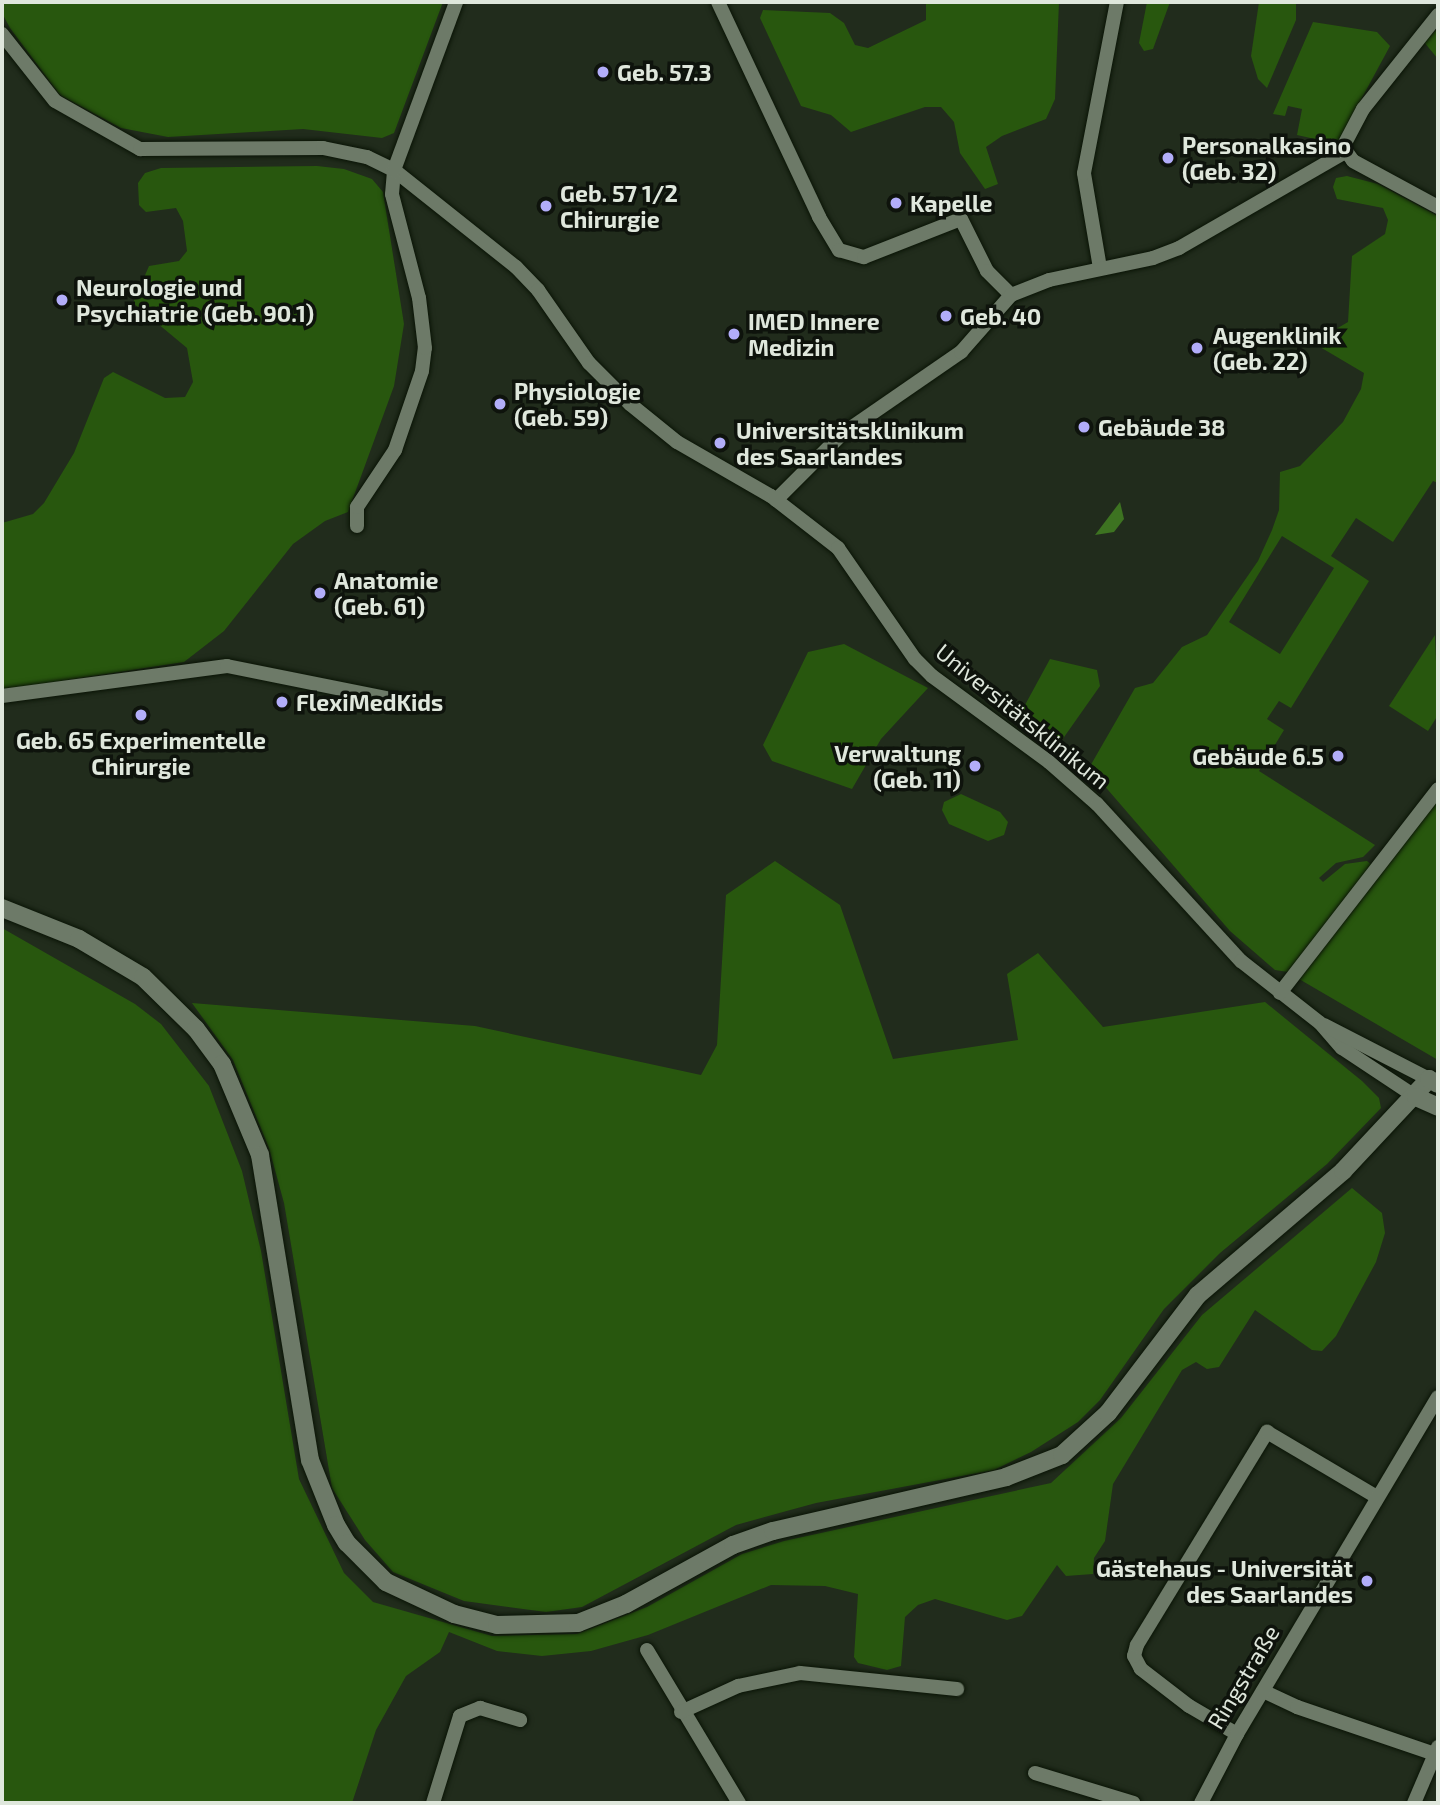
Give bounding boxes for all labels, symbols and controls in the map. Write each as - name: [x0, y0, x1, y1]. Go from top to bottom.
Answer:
- place label: Geb. 57.3: [617, 58, 712, 86]
- marker: Geb. 57.3: [595, 64, 611, 80]
- place label: Personalkasino (Geb. 32): [1182, 131, 1351, 185]
- marker: Personalkasino (Geb. 32): [1160, 150, 1176, 166]
- place label: Geb. 57 1/2 Chirurgie: [560, 179, 678, 233]
- place label: Kapelle: [910, 189, 993, 217]
- marker: Kapelle: [888, 195, 904, 211]
- marker: Geb. 57 1/2 Chirurgie: [538, 198, 554, 214]
- place label: Neurologie und Psychiatrie (Geb. 90.1): [76, 273, 314, 327]
- marker: Neurologie und Psychiatrie (Geb. 90.1): [54, 292, 70, 308]
- place label: Geb. 40: [960, 302, 1041, 330]
- place label: IMED Innere Medizin: [748, 307, 880, 361]
- marker: Geb. 40: [938, 308, 954, 324]
- place label: Augenklinik (Geb. 22): [1213, 321, 1341, 375]
- marker: IMED Innere Medizin: [726, 326, 742, 342]
- marker: Augenklinik (Geb. 22): [1187, 338, 1207, 358]
- place label: Physiologie (Geb. 59): [514, 377, 641, 431]
- marker: Physiologie (Geb. 59): [492, 396, 508, 412]
- place label: Gebäude 38: [1098, 413, 1225, 441]
- place label: Universitätsklinikum des Saarlandes: [736, 416, 964, 470]
- marker: Gebäude 38: [1076, 419, 1092, 435]
- marker: Universitätsklinikum des Saarlandes: [710, 433, 730, 453]
- place label: Anatomie (Geb. 61): [334, 566, 439, 620]
- marker: Anatomie (Geb. 61): [312, 585, 328, 601]
- street label: Universitätsklinikum: [931, 637, 1115, 795]
- place label: FlexiMedKids: [296, 688, 443, 716]
- marker: FlexiMedKids: [274, 694, 290, 710]
- marker: Geb. 65 Experimentelle Chirurgie: [133, 707, 149, 723]
- place label: Geb. 65 Experimentelle Chirurgie: [16, 726, 266, 780]
- place label: Verwaltung (Geb. 11): [834, 739, 961, 793]
- place label: Gebäude 6.5: [1192, 742, 1324, 770]
- marker: Gebäude 6.5: [1330, 748, 1346, 764]
- marker: Verwaltung (Geb. 11): [967, 758, 983, 774]
- place label: Gästehaus - Universität des Saarlandes: [1096, 1554, 1353, 1608]
- marker: Gästehaus - Universität des Saarlandes: [1359, 1573, 1375, 1589]
- street label: Ringstraße: [1201, 1620, 1285, 1734]

